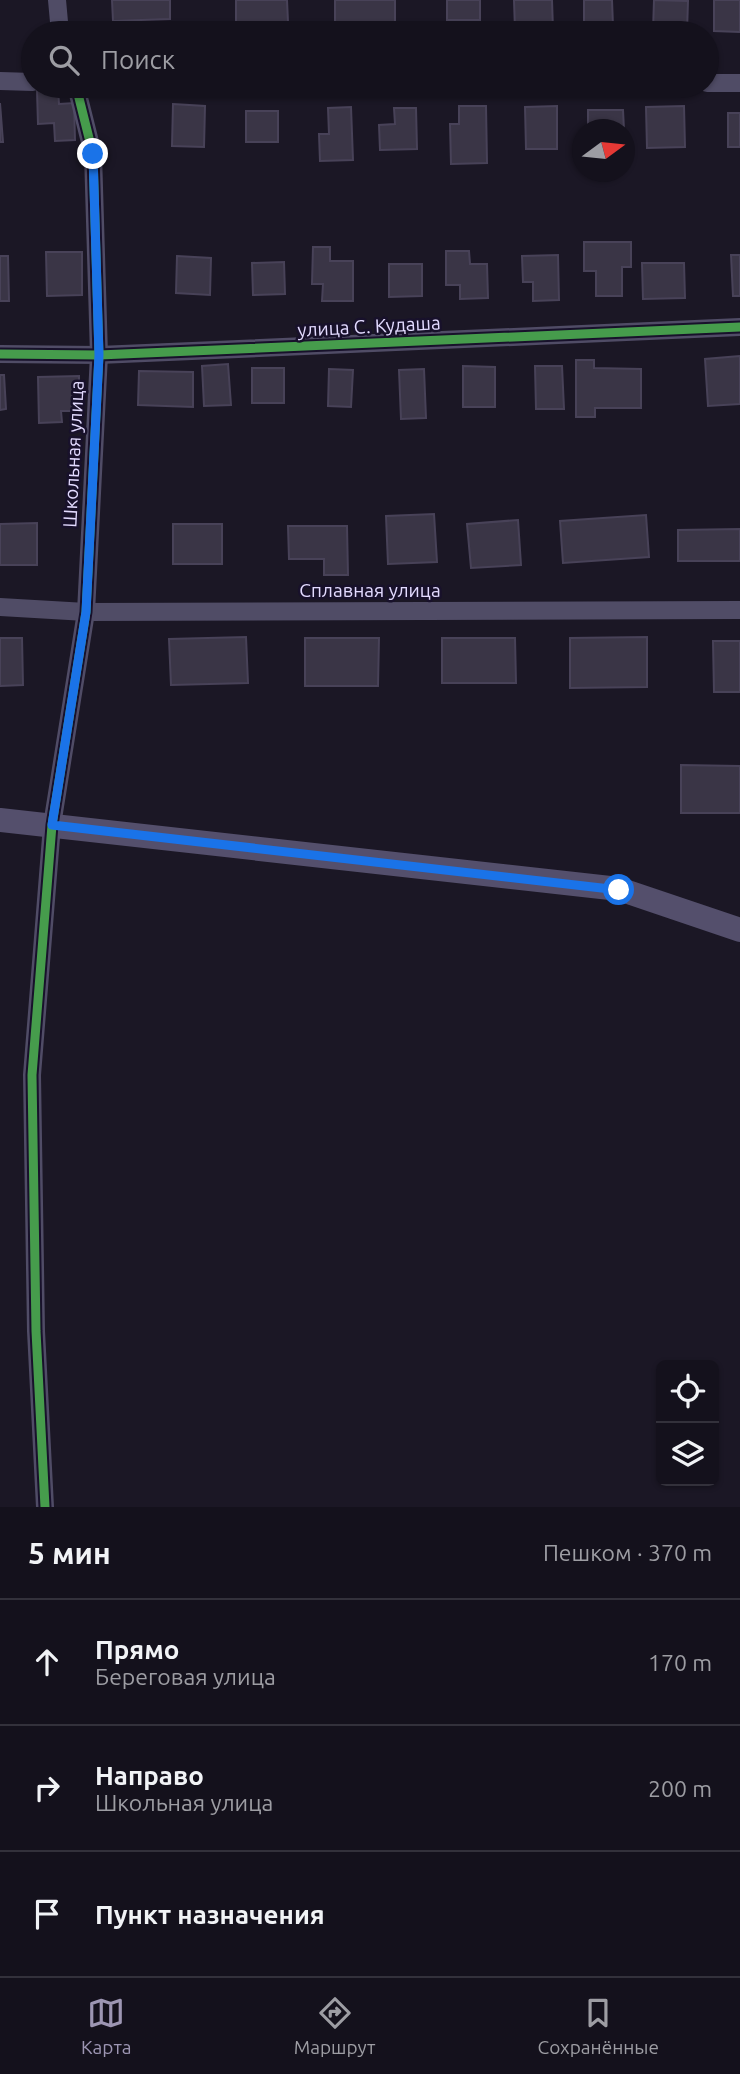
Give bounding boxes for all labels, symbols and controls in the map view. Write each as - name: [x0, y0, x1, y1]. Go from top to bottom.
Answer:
- search box: [21, 21, 719, 98]
- icon: search: [45, 41, 83, 79]
- text: Поиск: [101, 45, 175, 74]
- north arrow: [572, 119, 635, 182]
- route end: [77, 138, 108, 169]
- street label: улица С. Кудаша: [297, 311, 441, 341]
- street label: Школьная улица: [58, 380, 88, 528]
- street label: Сплавная улица: [299, 579, 441, 601]
- route start: [603, 874, 634, 905]
- map controls: [656, 1360, 719, 1486]
- button: locate: [656, 1360, 719, 1423]
- button: layers: [656, 1423, 719, 1486]
- text: 5 мин: [28, 1536, 111, 1570]
- text: Пешком · 370 m: [543, 1540, 712, 1565]
- text: Прямо: [95, 1635, 179, 1664]
- icon: ahead: [28, 1643, 66, 1681]
- text: 170 m: [648, 1650, 712, 1675]
- text: Береговая улица: [95, 1664, 276, 1689]
- text: Направо: [95, 1761, 204, 1790]
- icon: right: [28, 1769, 66, 1807]
- text: 200 m: [648, 1776, 712, 1801]
- text: Школьная улица: [95, 1790, 273, 1815]
- icon: arrive: [28, 1895, 66, 1933]
- text: Пункт назначения: [95, 1900, 325, 1929]
- tab: Карта: [81, 1994, 132, 2058]
- tab: Маршрут: [294, 1994, 376, 2058]
- tab: Сохранённые: [538, 1994, 659, 2058]

